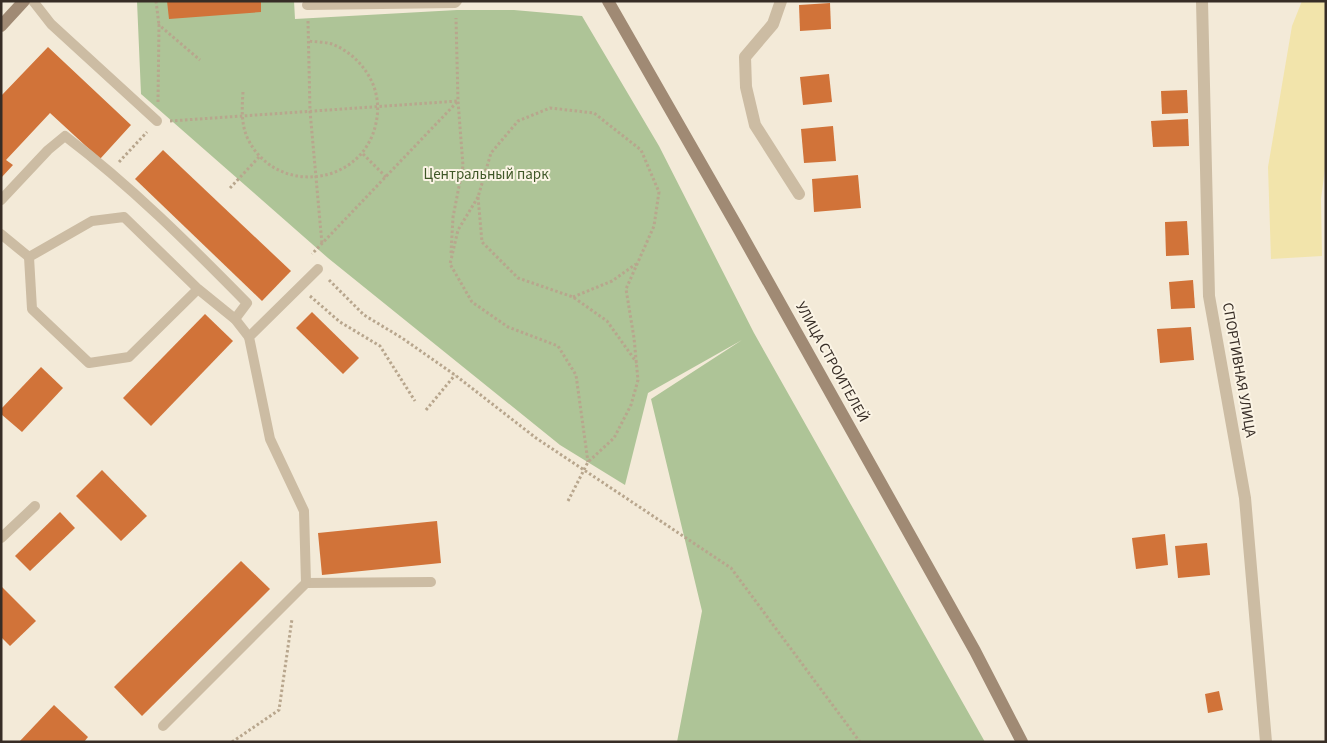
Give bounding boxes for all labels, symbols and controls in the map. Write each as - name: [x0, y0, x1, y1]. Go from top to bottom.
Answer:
- park label: Центральный парк: [423, 164, 549, 185]
- street label: УЛИЦА СТРОИТЕЛЕЙ: [790, 298, 874, 426]
- street label: СПОРТИВНАЯ УЛИЦА: [1217, 301, 1261, 440]

